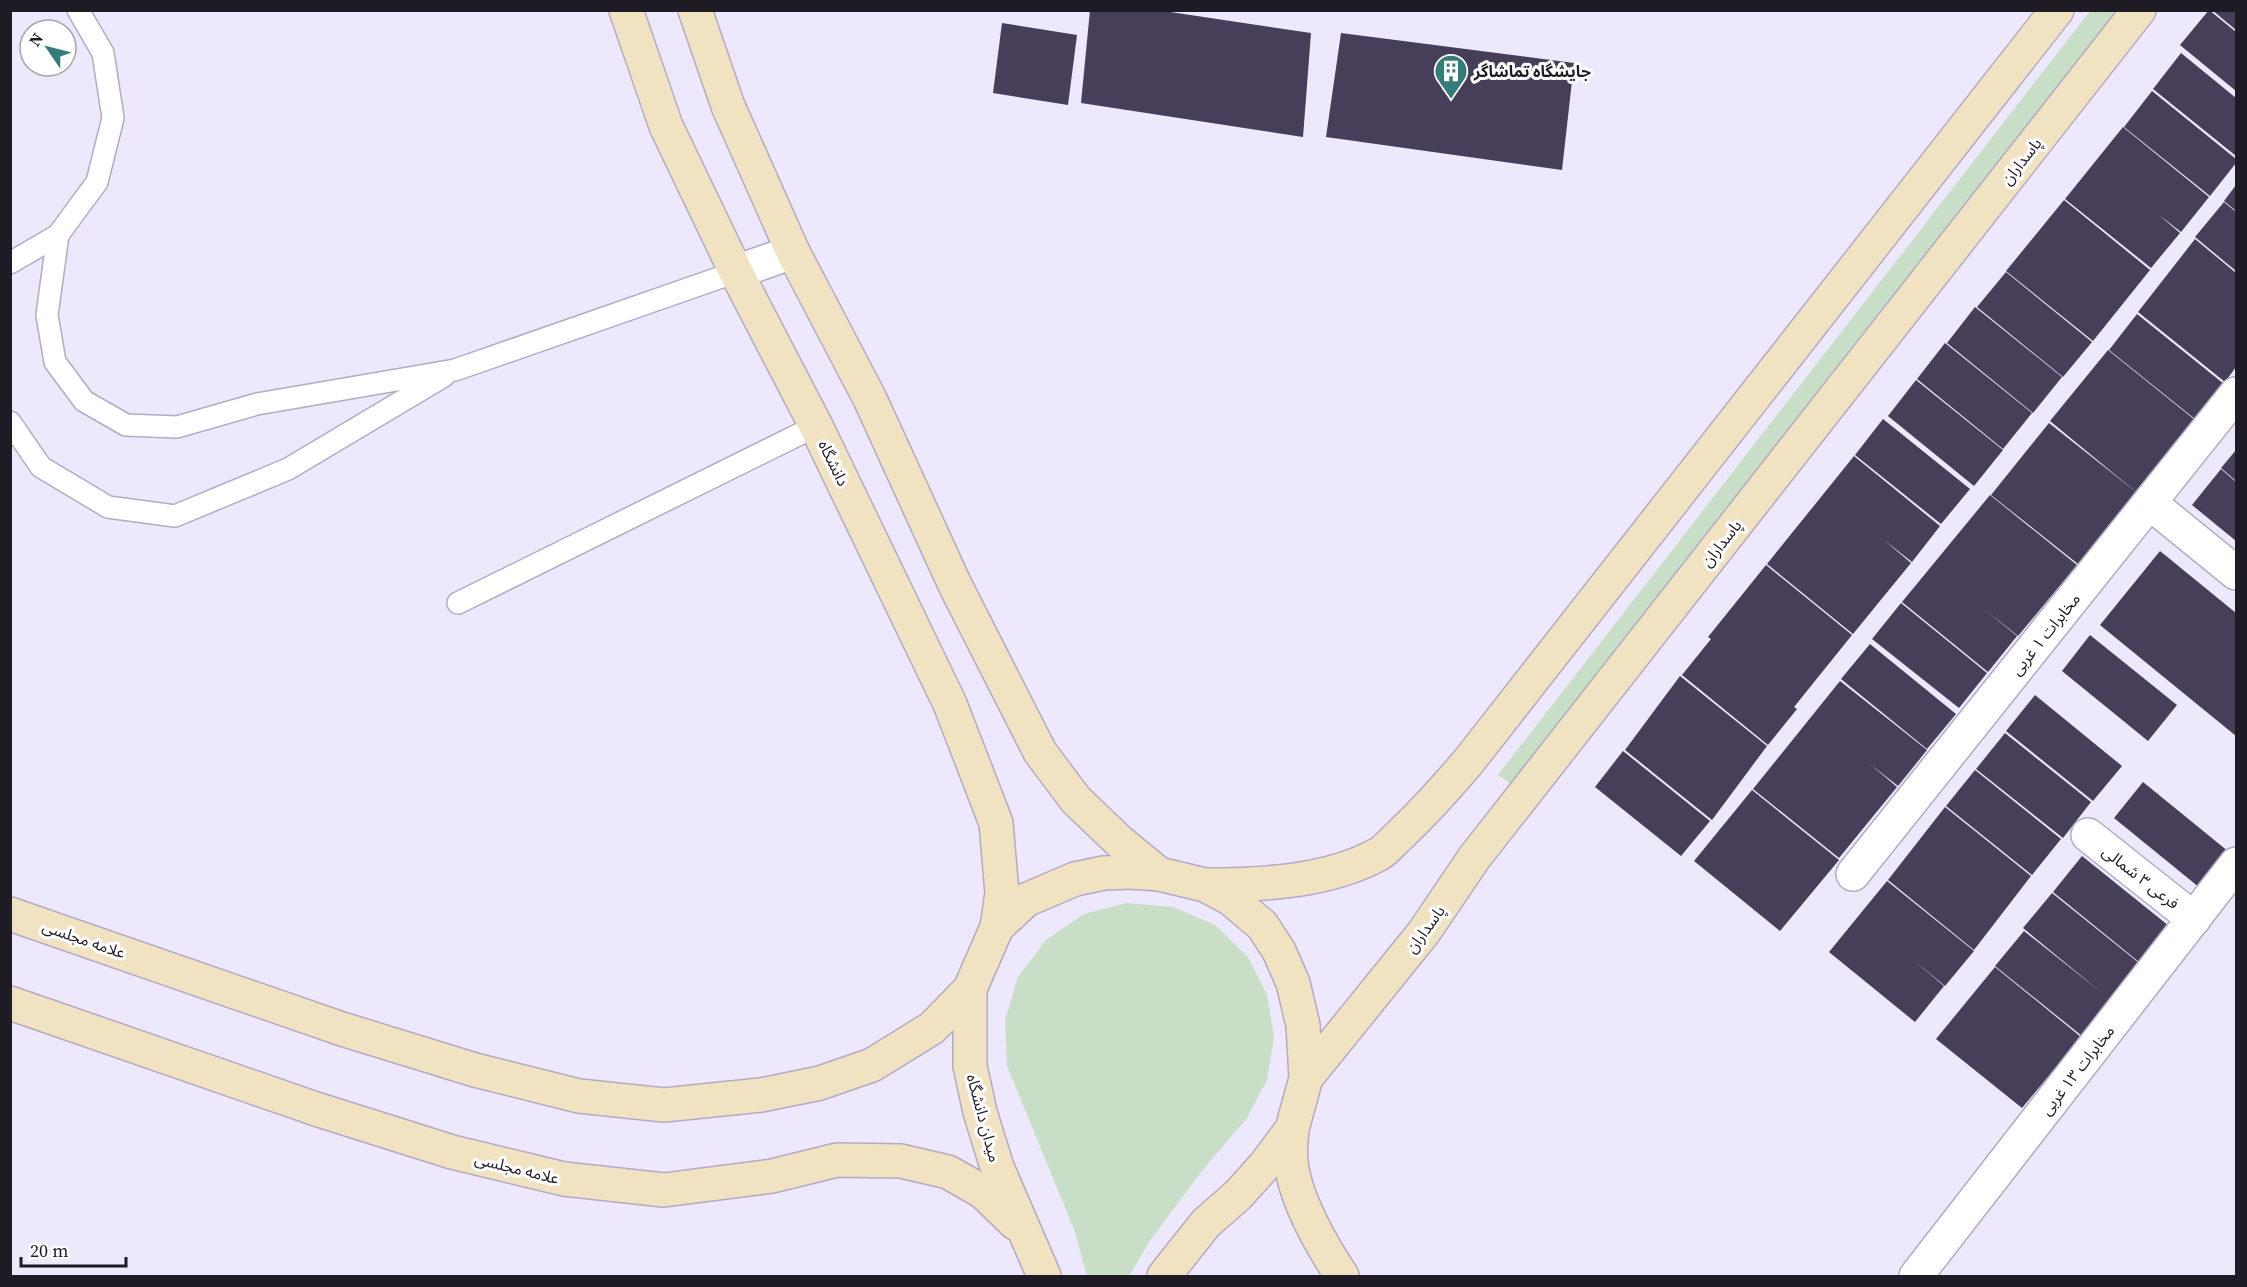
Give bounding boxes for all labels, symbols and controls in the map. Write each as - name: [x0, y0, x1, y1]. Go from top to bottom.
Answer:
- north arrow: [18, 18, 78, 78]
- text: N: [23, 28, 48, 50]
- building icon: جایشگاه تماشاگر: [1433, 53, 1469, 100]
- place label: جایشگاه تماشاگر: [1473, 60, 1591, 82]
- street label: پاسداران: [1996, 133, 2047, 189]
- street label: دانشگاه: [813, 436, 855, 490]
- street label: پاسداران: [1696, 515, 1747, 571]
- street label: مخابرات ۱ غربی: [2005, 588, 2085, 680]
- street label: فرعی ۳ شمالی: [2098, 840, 2184, 914]
- street label: پاسداران: [1400, 900, 1450, 958]
- street label: علامه مجلسی: [40, 915, 128, 963]
- street label: مخابرات ۱۳ غربی: [2035, 1020, 2119, 1120]
- street label: میدان دانشگاه: [962, 1072, 1006, 1164]
- street label: علامه مجلسی: [472, 1147, 562, 1189]
- scale bar: [21, 1230, 126, 1268]
- text: 20 m: [30, 1238, 68, 1263]

